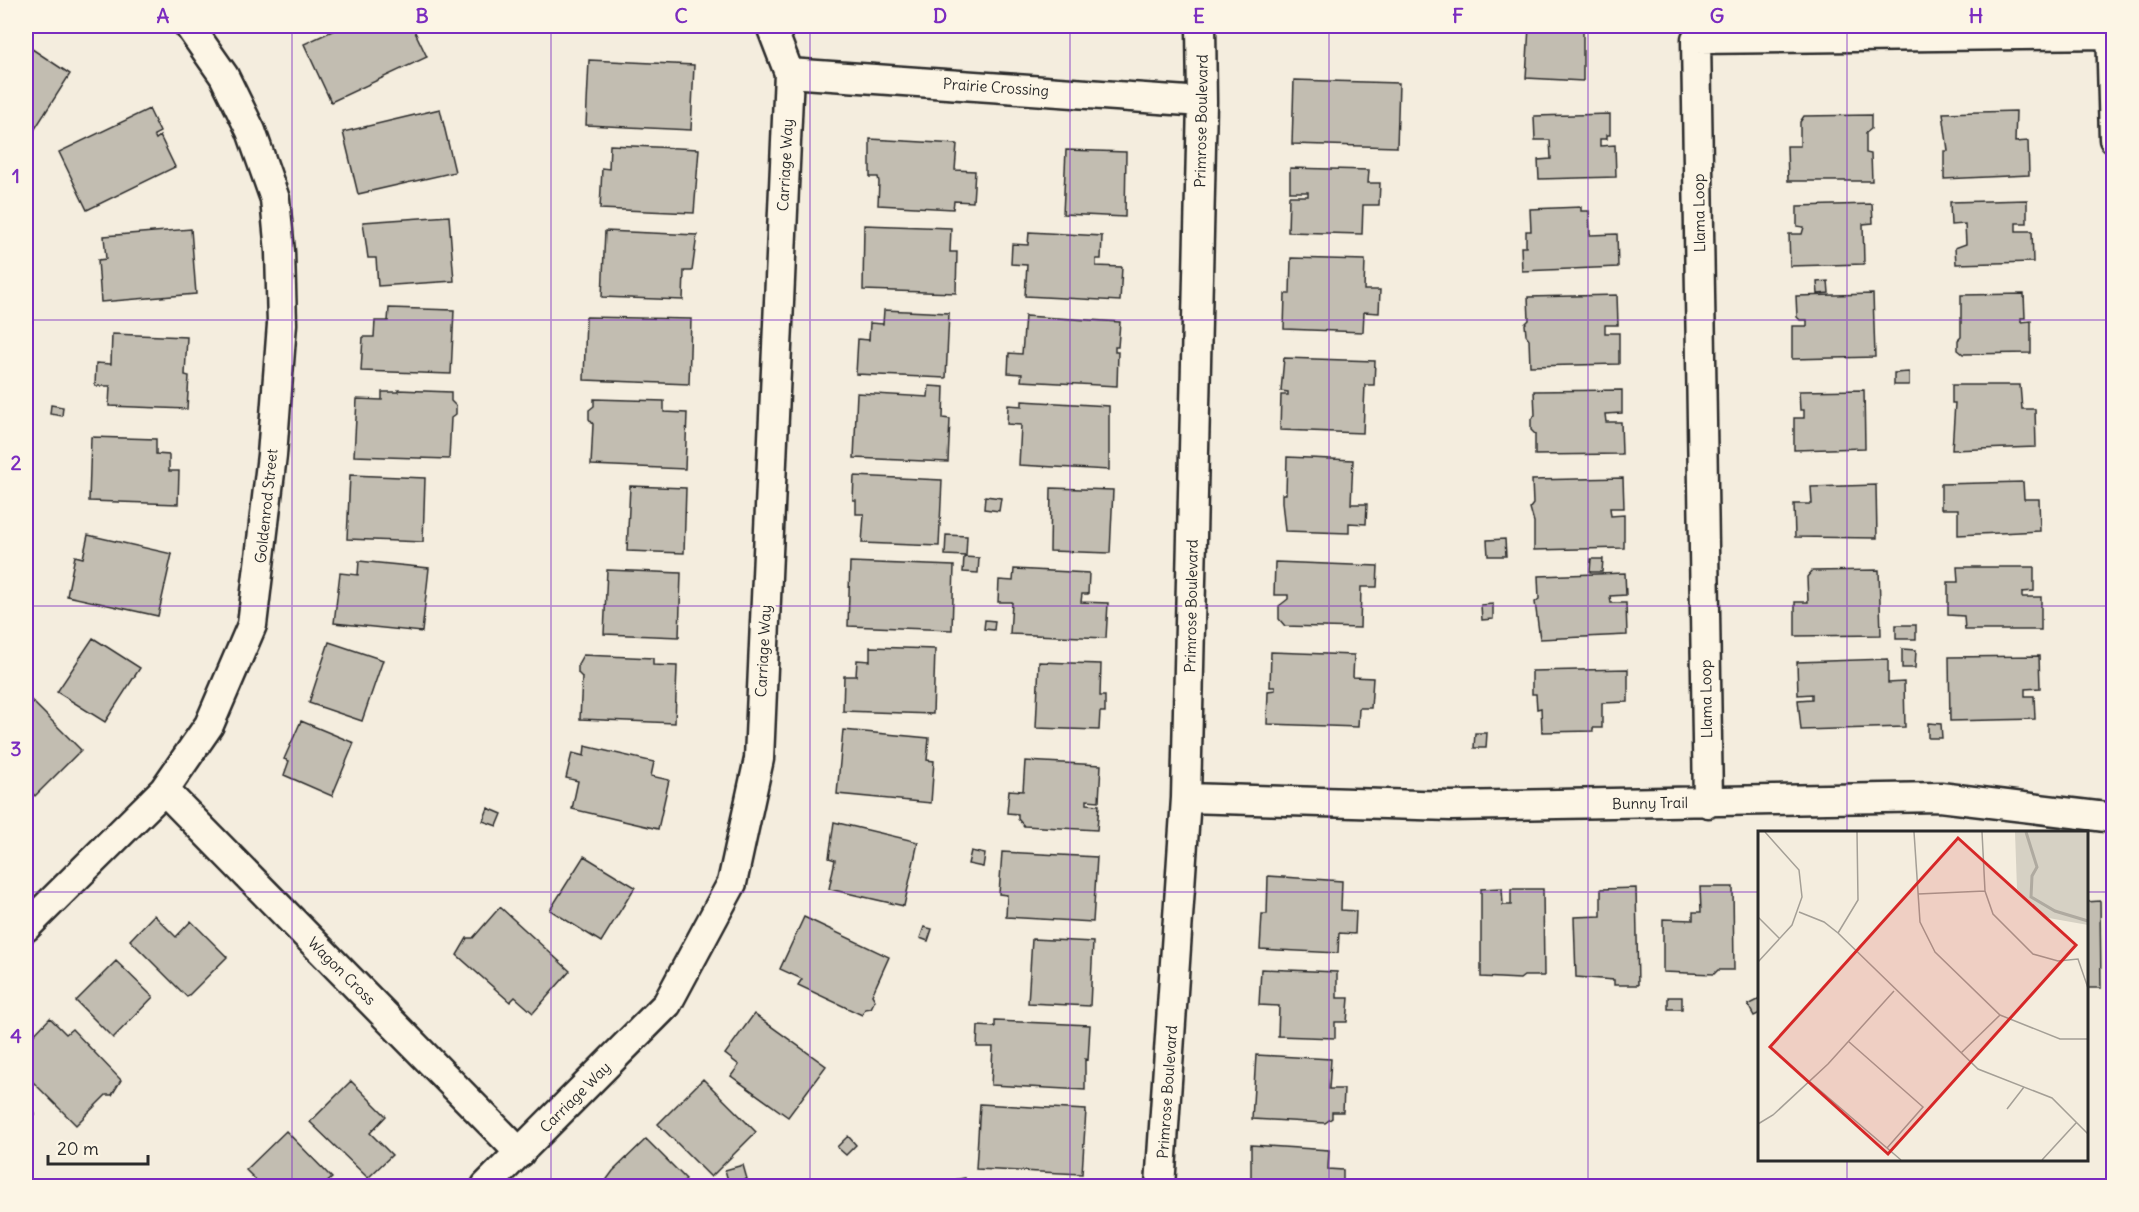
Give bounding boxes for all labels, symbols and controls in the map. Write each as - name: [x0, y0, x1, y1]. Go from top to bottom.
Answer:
- text: A: [157, 3, 170, 28]
- text: B: [415, 3, 429, 28]
- text: C: [674, 3, 688, 28]
- text: D: [933, 3, 947, 28]
- text: E: [1193, 3, 1205, 28]
- text: F: [1452, 3, 1464, 28]
- text: G: [1710, 3, 1724, 28]
- text: H: [1969, 3, 1983, 28]
- street label: Primrose Boulevard: [1190, 54, 1212, 188]
- street label: Prairie Crossing: [942, 74, 1050, 100]
- street label: Carriage Way: [773, 118, 797, 212]
- text: 1: [12, 163, 20, 188]
- street label: Llama Loop: [1689, 173, 1709, 253]
- street label: Goldenrod Street: [251, 448, 281, 564]
- text: 2: [11, 450, 22, 475]
- street label: Primrose Boulevard: [1180, 539, 1202, 673]
- street label: Carriage Way: [751, 604, 775, 698]
- street label: Llama Loop: [1696, 659, 1716, 739]
- text: 3: [10, 736, 22, 761]
- street label: Bunny Trail: [1612, 793, 1688, 813]
- inset map: [1758, 831, 2088, 1161]
- street label: Wagon Cross: [304, 933, 380, 1009]
- text: 4: [10, 1023, 22, 1048]
- street label: Primrose Boulevard: [1153, 1025, 1181, 1159]
- street label: Carriage Way: [536, 1058, 614, 1136]
- scale bar: [48, 1128, 148, 1166]
- text: 20 m: [57, 1137, 99, 1160]

